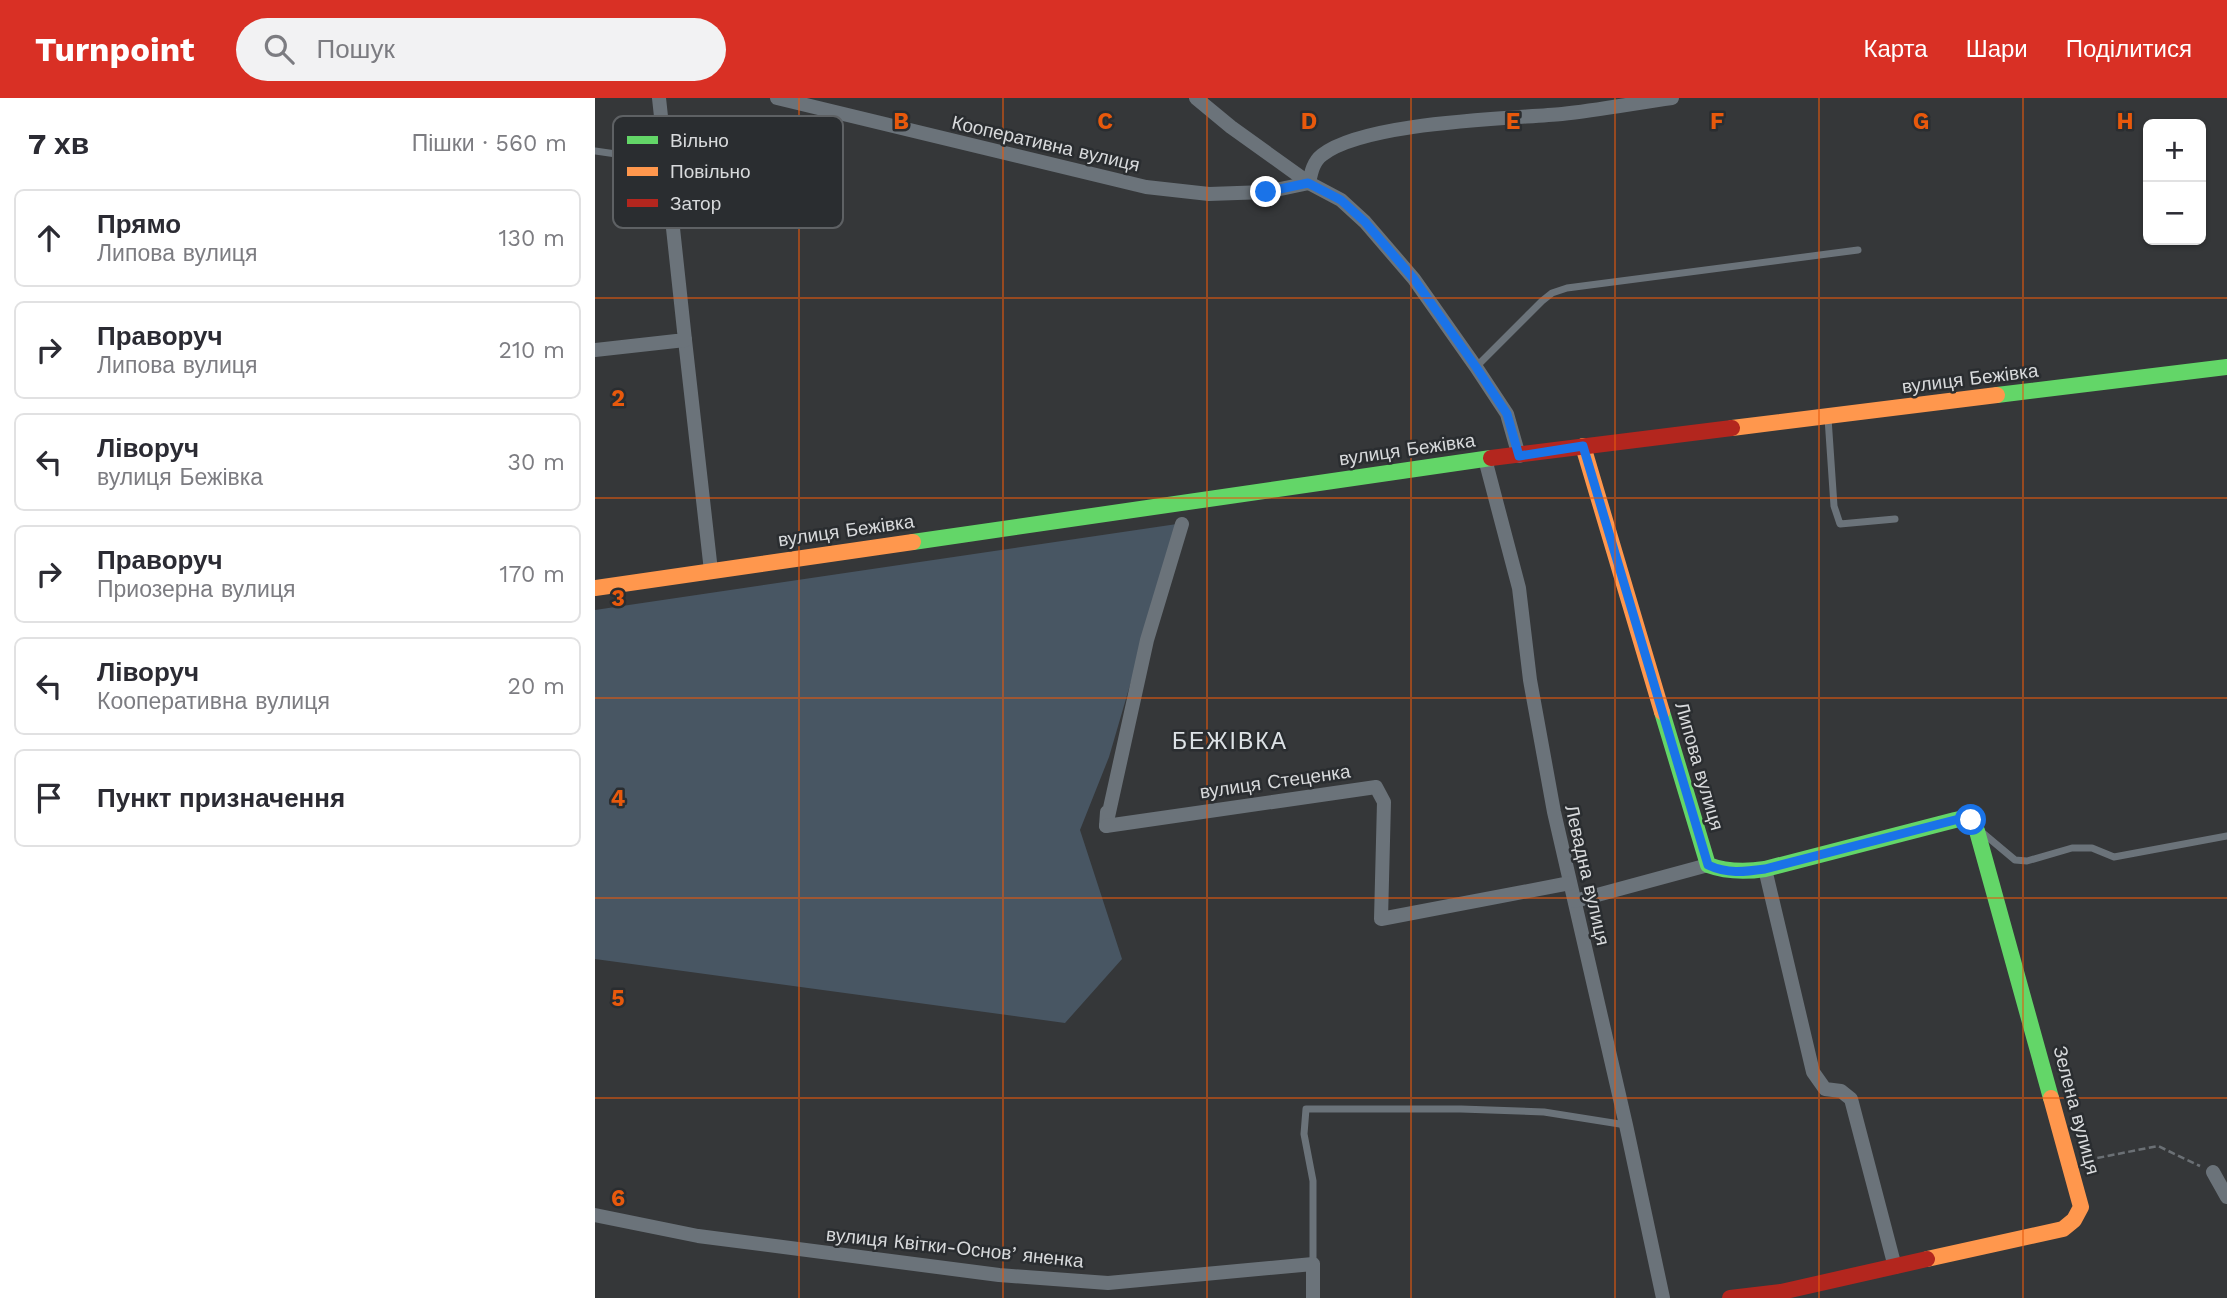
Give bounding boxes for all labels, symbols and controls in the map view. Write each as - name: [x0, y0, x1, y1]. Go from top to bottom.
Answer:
- search box: [236, 18, 726, 81]
- text: Turnpoint: [35, 30, 194, 69]
- icon: search: [260, 30, 298, 68]
- text: Пошук: [316, 34, 395, 64]
- text: Карта: [1863, 35, 1928, 63]
- text: Шари: [1966, 35, 2028, 63]
- text: Поділитися: [2066, 35, 2192, 63]
- text: B: [893, 108, 909, 135]
- text: C: [1097, 108, 1113, 135]
- text: D: [1301, 108, 1317, 135]
- text: E: [1506, 108, 1520, 135]
- text: F: [1710, 108, 1724, 135]
- text: G: [1913, 108, 1929, 135]
- text: H: [2116, 108, 2134, 135]
- street label: Кооперативна вулиця: [950, 111, 1142, 176]
- legend: [613, 116, 843, 228]
- map controls: [2143, 119, 2206, 245]
- button: +: [2143, 119, 2206, 182]
- text: 7 хв: [28, 126, 89, 161]
- text: Вільно: [670, 129, 729, 152]
- text: Пішки · 560 m: [412, 130, 567, 157]
- text: Повільно: [670, 160, 751, 183]
- route end: [1250, 176, 1281, 207]
- button: −: [2143, 182, 2206, 245]
- text: Затор: [670, 192, 721, 215]
- text: Прямо: [97, 209, 181, 239]
- icon: ahead: [30, 219, 68, 257]
- text: 130 m: [499, 225, 565, 252]
- text: Липова вулиця: [97, 240, 257, 267]
- text: Праворуч: [97, 321, 223, 351]
- icon: right: [30, 331, 68, 369]
- text: 210 m: [499, 337, 565, 364]
- text: Липова вулиця: [97, 352, 257, 379]
- street label: вулиця Бежівка: [1901, 359, 2040, 398]
- text: 2: [611, 385, 625, 412]
- street label: вулиця Бежівка: [1338, 428, 1477, 470]
- text: Ліворуч: [97, 433, 199, 463]
- icon: left: [30, 443, 68, 481]
- text: 30 m: [508, 449, 565, 476]
- text: вулиця Бежівка: [97, 464, 263, 491]
- street label: вулиця Бежівка: [777, 509, 916, 551]
- text: Праворуч: [97, 545, 223, 575]
- icon: right: [30, 555, 68, 593]
- text: 170 m: [500, 561, 565, 588]
- text: Приозерна вулиця: [97, 576, 296, 603]
- text: 3: [611, 585, 625, 612]
- text: Ліворуч: [97, 657, 199, 687]
- icon: left: [30, 667, 68, 705]
- text: 20 m: [508, 673, 565, 700]
- text: Кооперативна вулиця: [97, 688, 330, 715]
- street label: Липова вулиця: [1670, 699, 1729, 833]
- district label: БЕЖІВКА: [1172, 728, 1288, 755]
- street label: вулиця Стеценка: [1198, 759, 1352, 803]
- icon: arrive: [30, 779, 68, 817]
- text: Пункт призначення: [97, 783, 345, 813]
- text: 4: [611, 785, 626, 812]
- street label: Левадна вулиця: [1560, 802, 1615, 948]
- route start: [1955, 804, 1986, 835]
- text: 5: [611, 985, 625, 1012]
- street label: Зелена вулиця: [2048, 1043, 2105, 1177]
- text: 6: [611, 1185, 625, 1212]
- street label: вулиця Квітки-Основʼяненка: [825, 1223, 1085, 1273]

